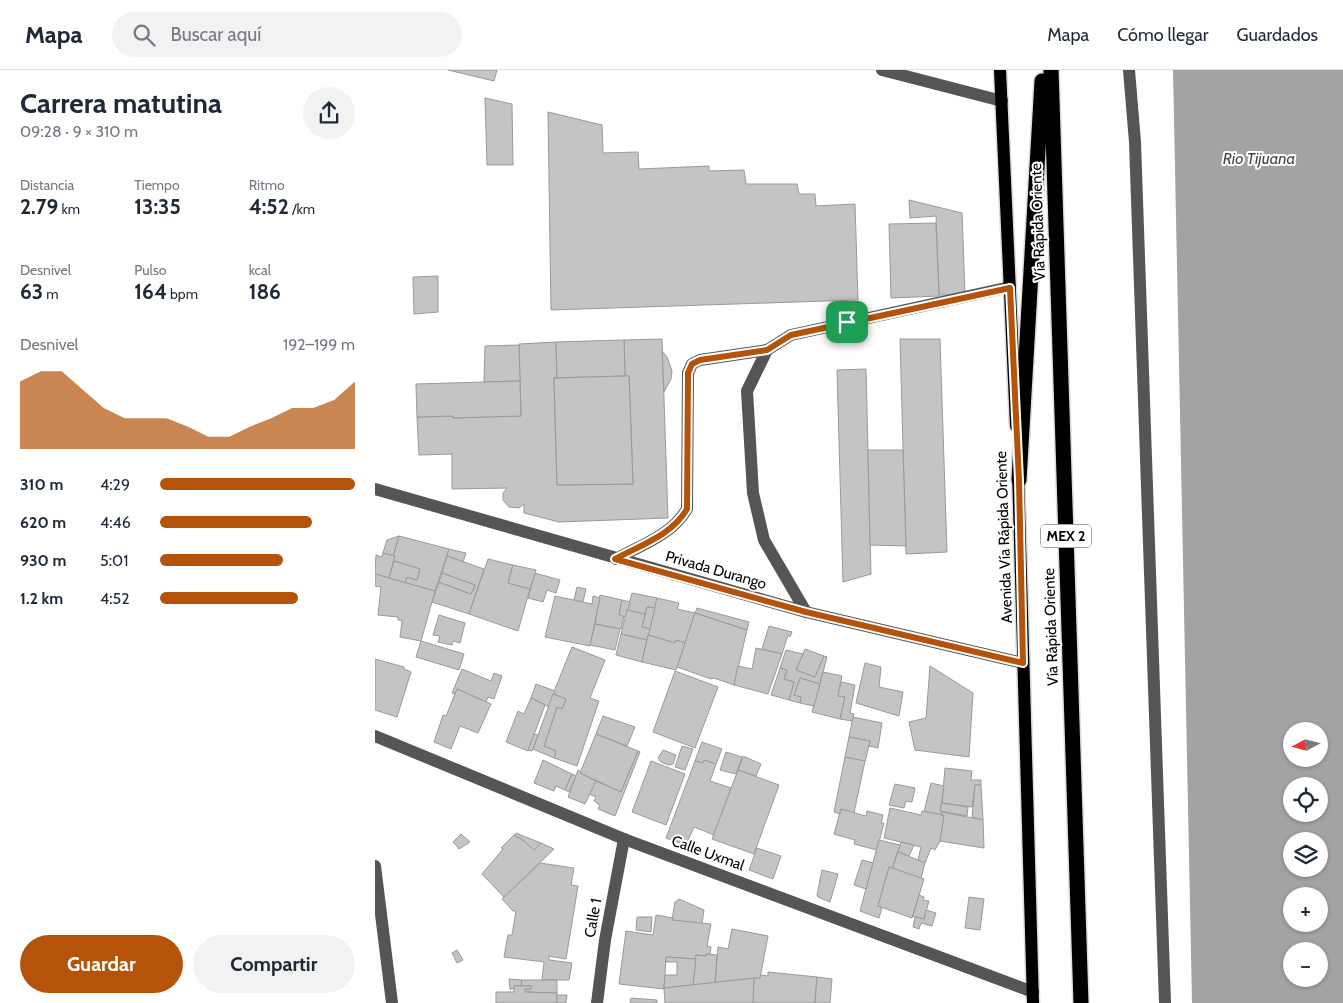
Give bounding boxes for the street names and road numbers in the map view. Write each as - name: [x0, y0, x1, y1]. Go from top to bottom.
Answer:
- street label: Vía Rápida Oriente: [1027, 162, 1049, 281]
- street label: Avenida Vía Rápida Oriente: [992, 450, 1016, 623]
- road number: MEX 2: [1041, 524, 1091, 548]
- street label: Privada Durango: [663, 547, 769, 593]
- street label: Vía Rápida Oriente: [1040, 567, 1062, 686]
- street label: Calle Uxmal: [669, 831, 747, 875]
- street label: Calle 1: [581, 897, 605, 939]

